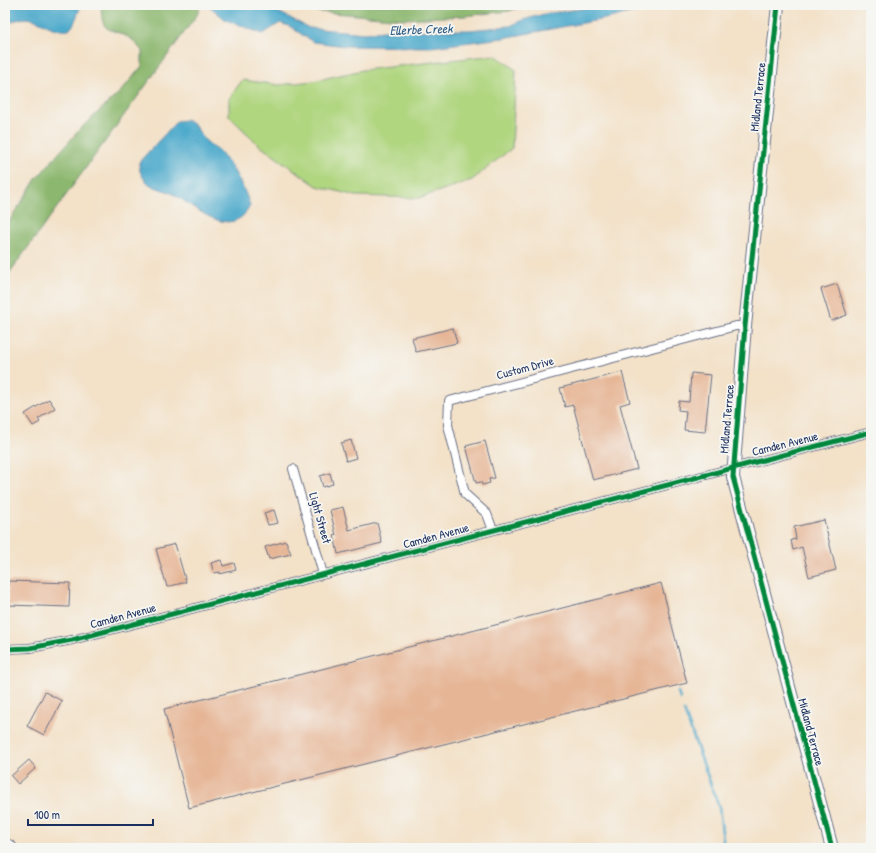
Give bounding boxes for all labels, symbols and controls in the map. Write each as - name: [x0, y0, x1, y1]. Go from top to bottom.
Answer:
- water label: Ellerbe Creek: [389, 19, 454, 39]
- street label: Midland Terrace: [745, 62, 770, 132]
- street label: Custom Drive: [494, 352, 556, 383]
- street label: Midland Terrace: [715, 384, 738, 454]
- street label: Camden Avenue: [750, 427, 820, 460]
- street label: Light Street: [305, 490, 336, 546]
- street label: Camden Avenue: [401, 519, 471, 552]
- street label: Camden Avenue: [88, 599, 158, 632]
- street label: Midland Terrace: [794, 696, 829, 768]
- scale bar: [28, 801, 153, 827]
- text: 100 m: [34, 806, 60, 823]

